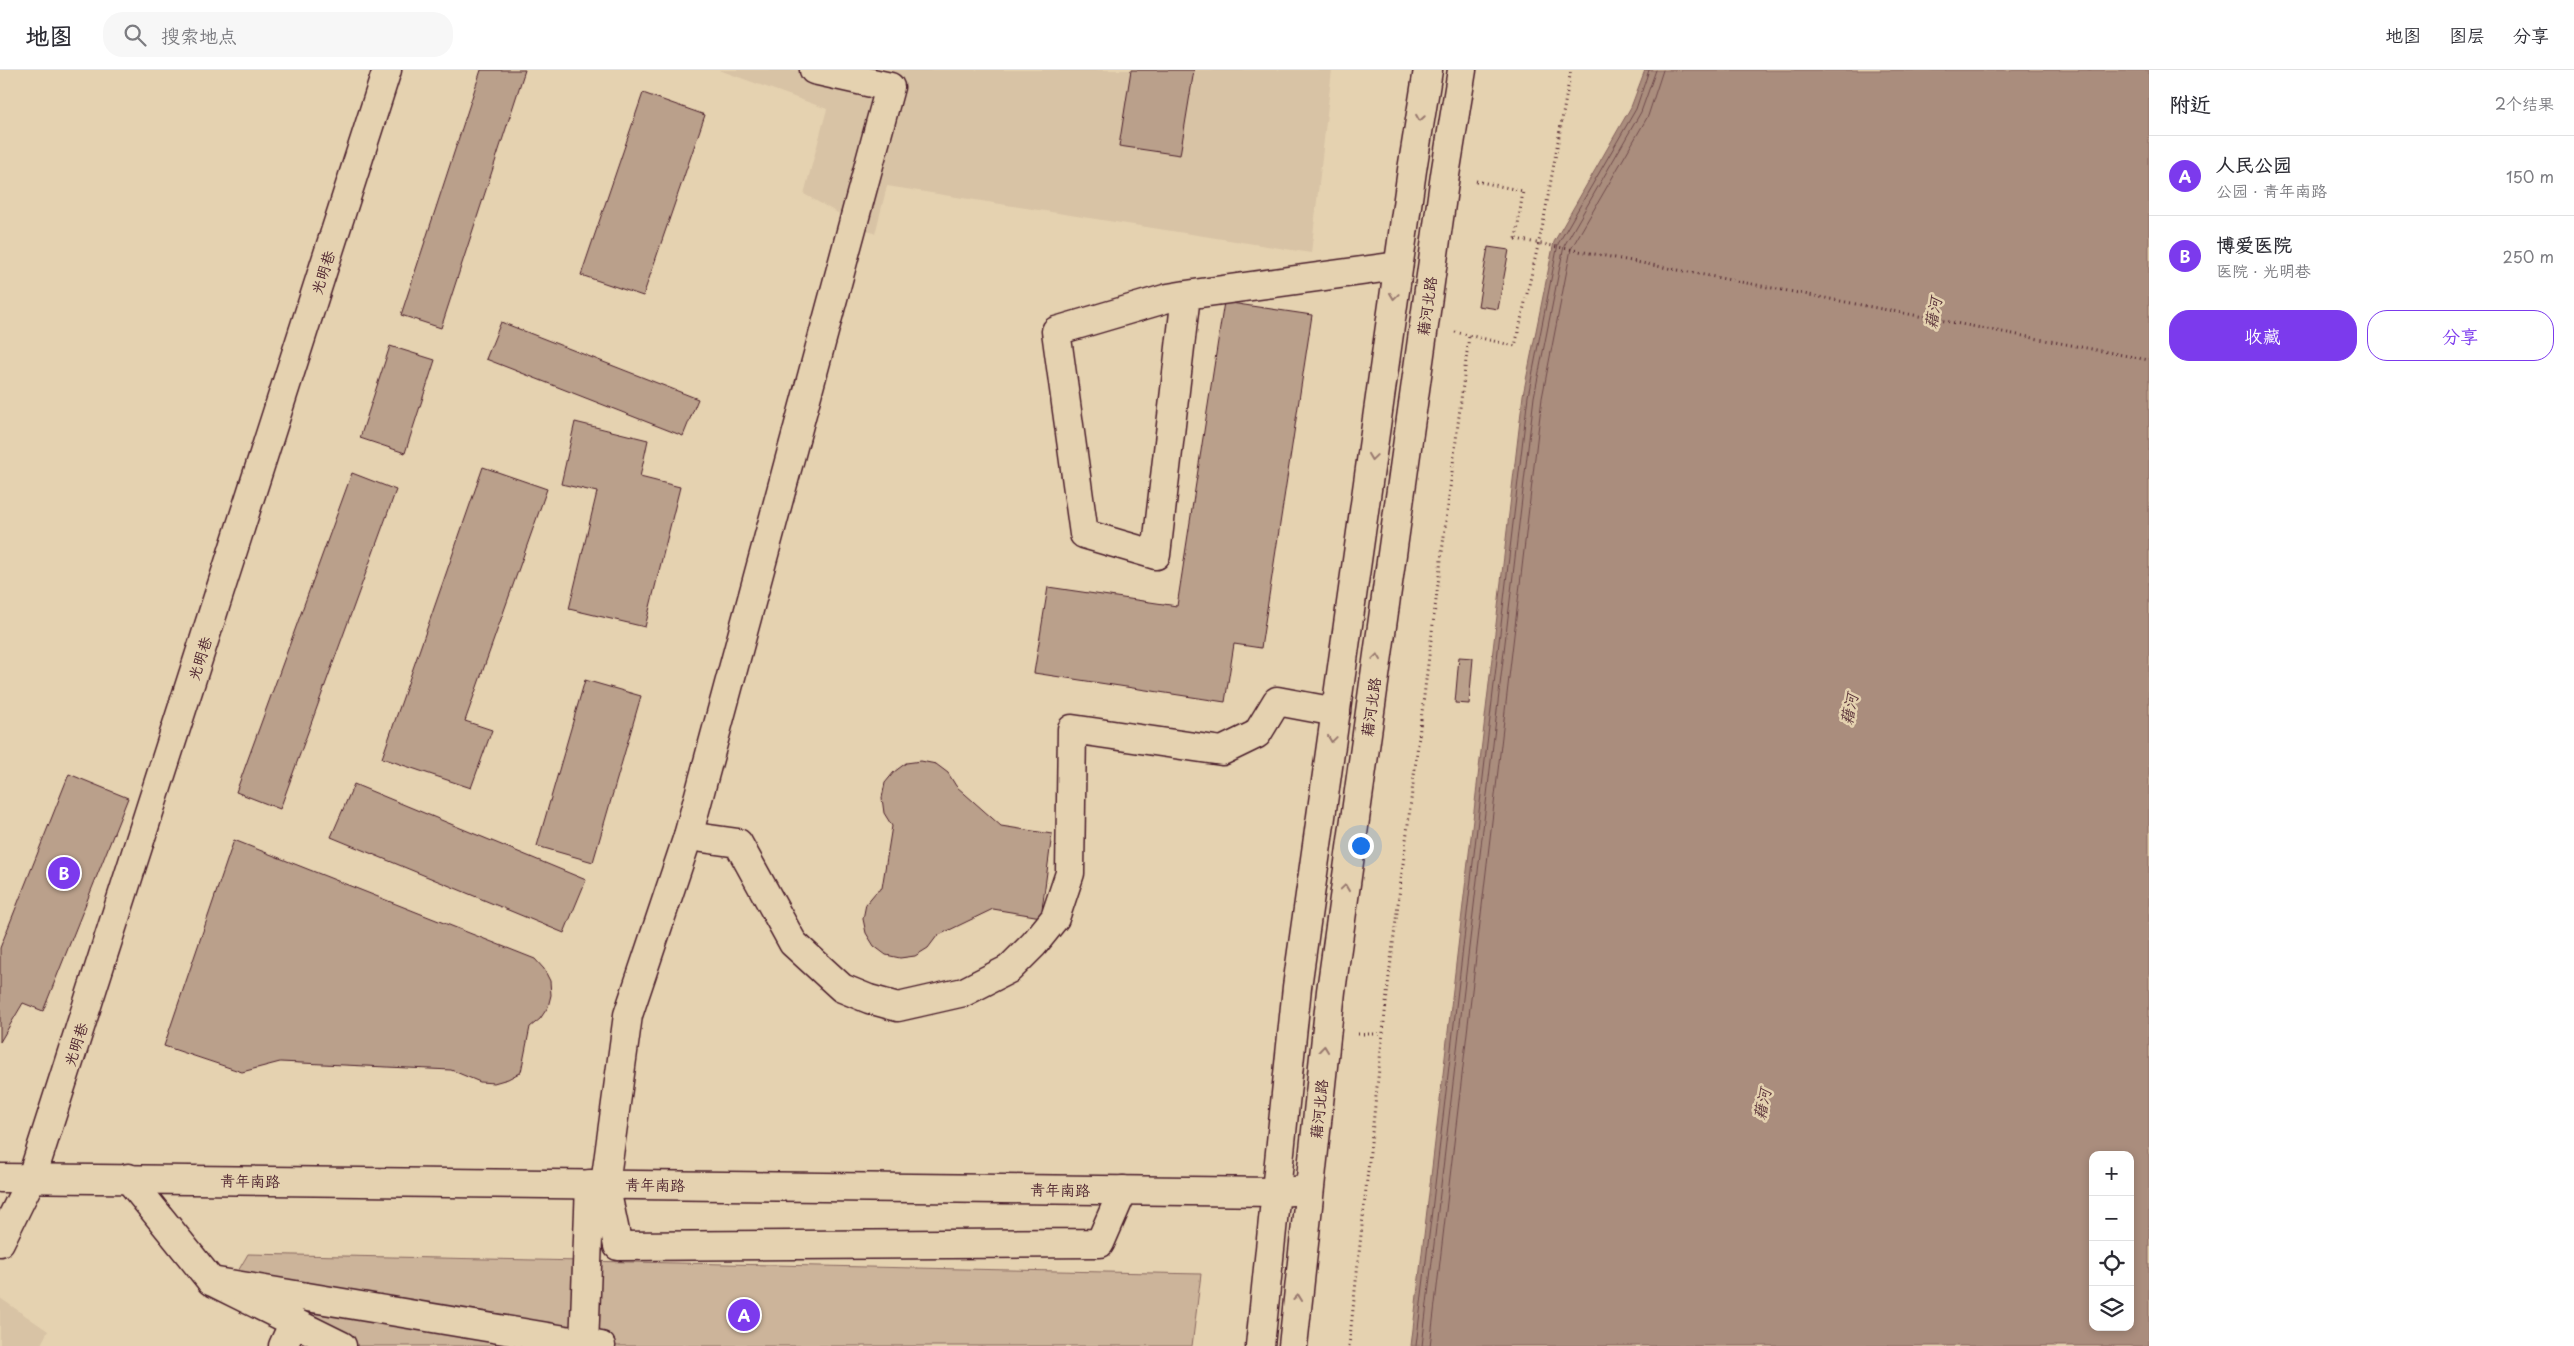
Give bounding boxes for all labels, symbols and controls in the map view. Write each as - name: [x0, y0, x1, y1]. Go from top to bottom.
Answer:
- search box: [103, 12, 453, 57]
- text: 地图: [25, 17, 73, 53]
- icon: search: [121, 21, 149, 49]
- text: 搜索地点: [161, 21, 237, 49]
- text: 地图: [2385, 21, 2421, 48]
- text: 图层: [2449, 21, 2485, 48]
- text: 分享: [2513, 21, 2549, 48]
- text: 附近: [2169, 87, 2211, 119]
- text: 2个结果: [2495, 91, 2554, 115]
- one-way arrow: [1416, 114, 1426, 122]
- text: 人民公园: [2216, 150, 2292, 178]
- text: A: [2179, 164, 2191, 188]
- text: 150 m: [2506, 164, 2554, 188]
- text: 公园 · 青年南路: [2216, 178, 2327, 202]
- text: 博爱医院: [2216, 230, 2292, 258]
- text: B: [2180, 244, 2190, 268]
- text: 250 m: [2503, 244, 2554, 268]
- street label: 光明巷: [304, 247, 340, 297]
- text: 医院 · 光明巷: [2216, 258, 2311, 282]
- street label: 藉河北路: [1410, 275, 1442, 337]
- water label: 藉河: [1917, 292, 1947, 331]
- one-way arrow: [1389, 293, 1400, 301]
- button: 收藏: [2169, 310, 2357, 361]
- button: 分享: [2367, 310, 2554, 361]
- one-way arrow: [1367, 453, 1377, 461]
- street label: 光明巷: [181, 633, 217, 683]
- one-way arrow: [1371, 653, 1382, 661]
- street label: 藉河北路: [1354, 676, 1386, 738]
- water label: 藉河: [1833, 688, 1864, 727]
- one-way arrow: [1327, 736, 1338, 744]
- your location: [1348, 833, 1374, 859]
- pin: B: [48, 854, 80, 892]
- one-way arrow: [1339, 883, 1350, 891]
- street label: 光明巷: [57, 1019, 93, 1069]
- one-way arrow: [1318, 1045, 1329, 1053]
- street label: 藉河北路: [1303, 1078, 1333, 1140]
- water label: 藉河: [1746, 1083, 1777, 1122]
- map controls: [2089, 1151, 2134, 1331]
- button: +: [2089, 1151, 2134, 1196]
- street label: 青年南路: [220, 1168, 280, 1192]
- street label: 青年南路: [625, 1172, 685, 1196]
- street label: 青年南路: [1030, 1177, 1090, 1201]
- button: −: [2089, 1196, 2134, 1241]
- button: locate: [2089, 1241, 2134, 1286]
- button: layers: [2089, 1286, 2134, 1331]
- one-way arrow: [1292, 1293, 1303, 1301]
- pin: A: [728, 1296, 760, 1334]

